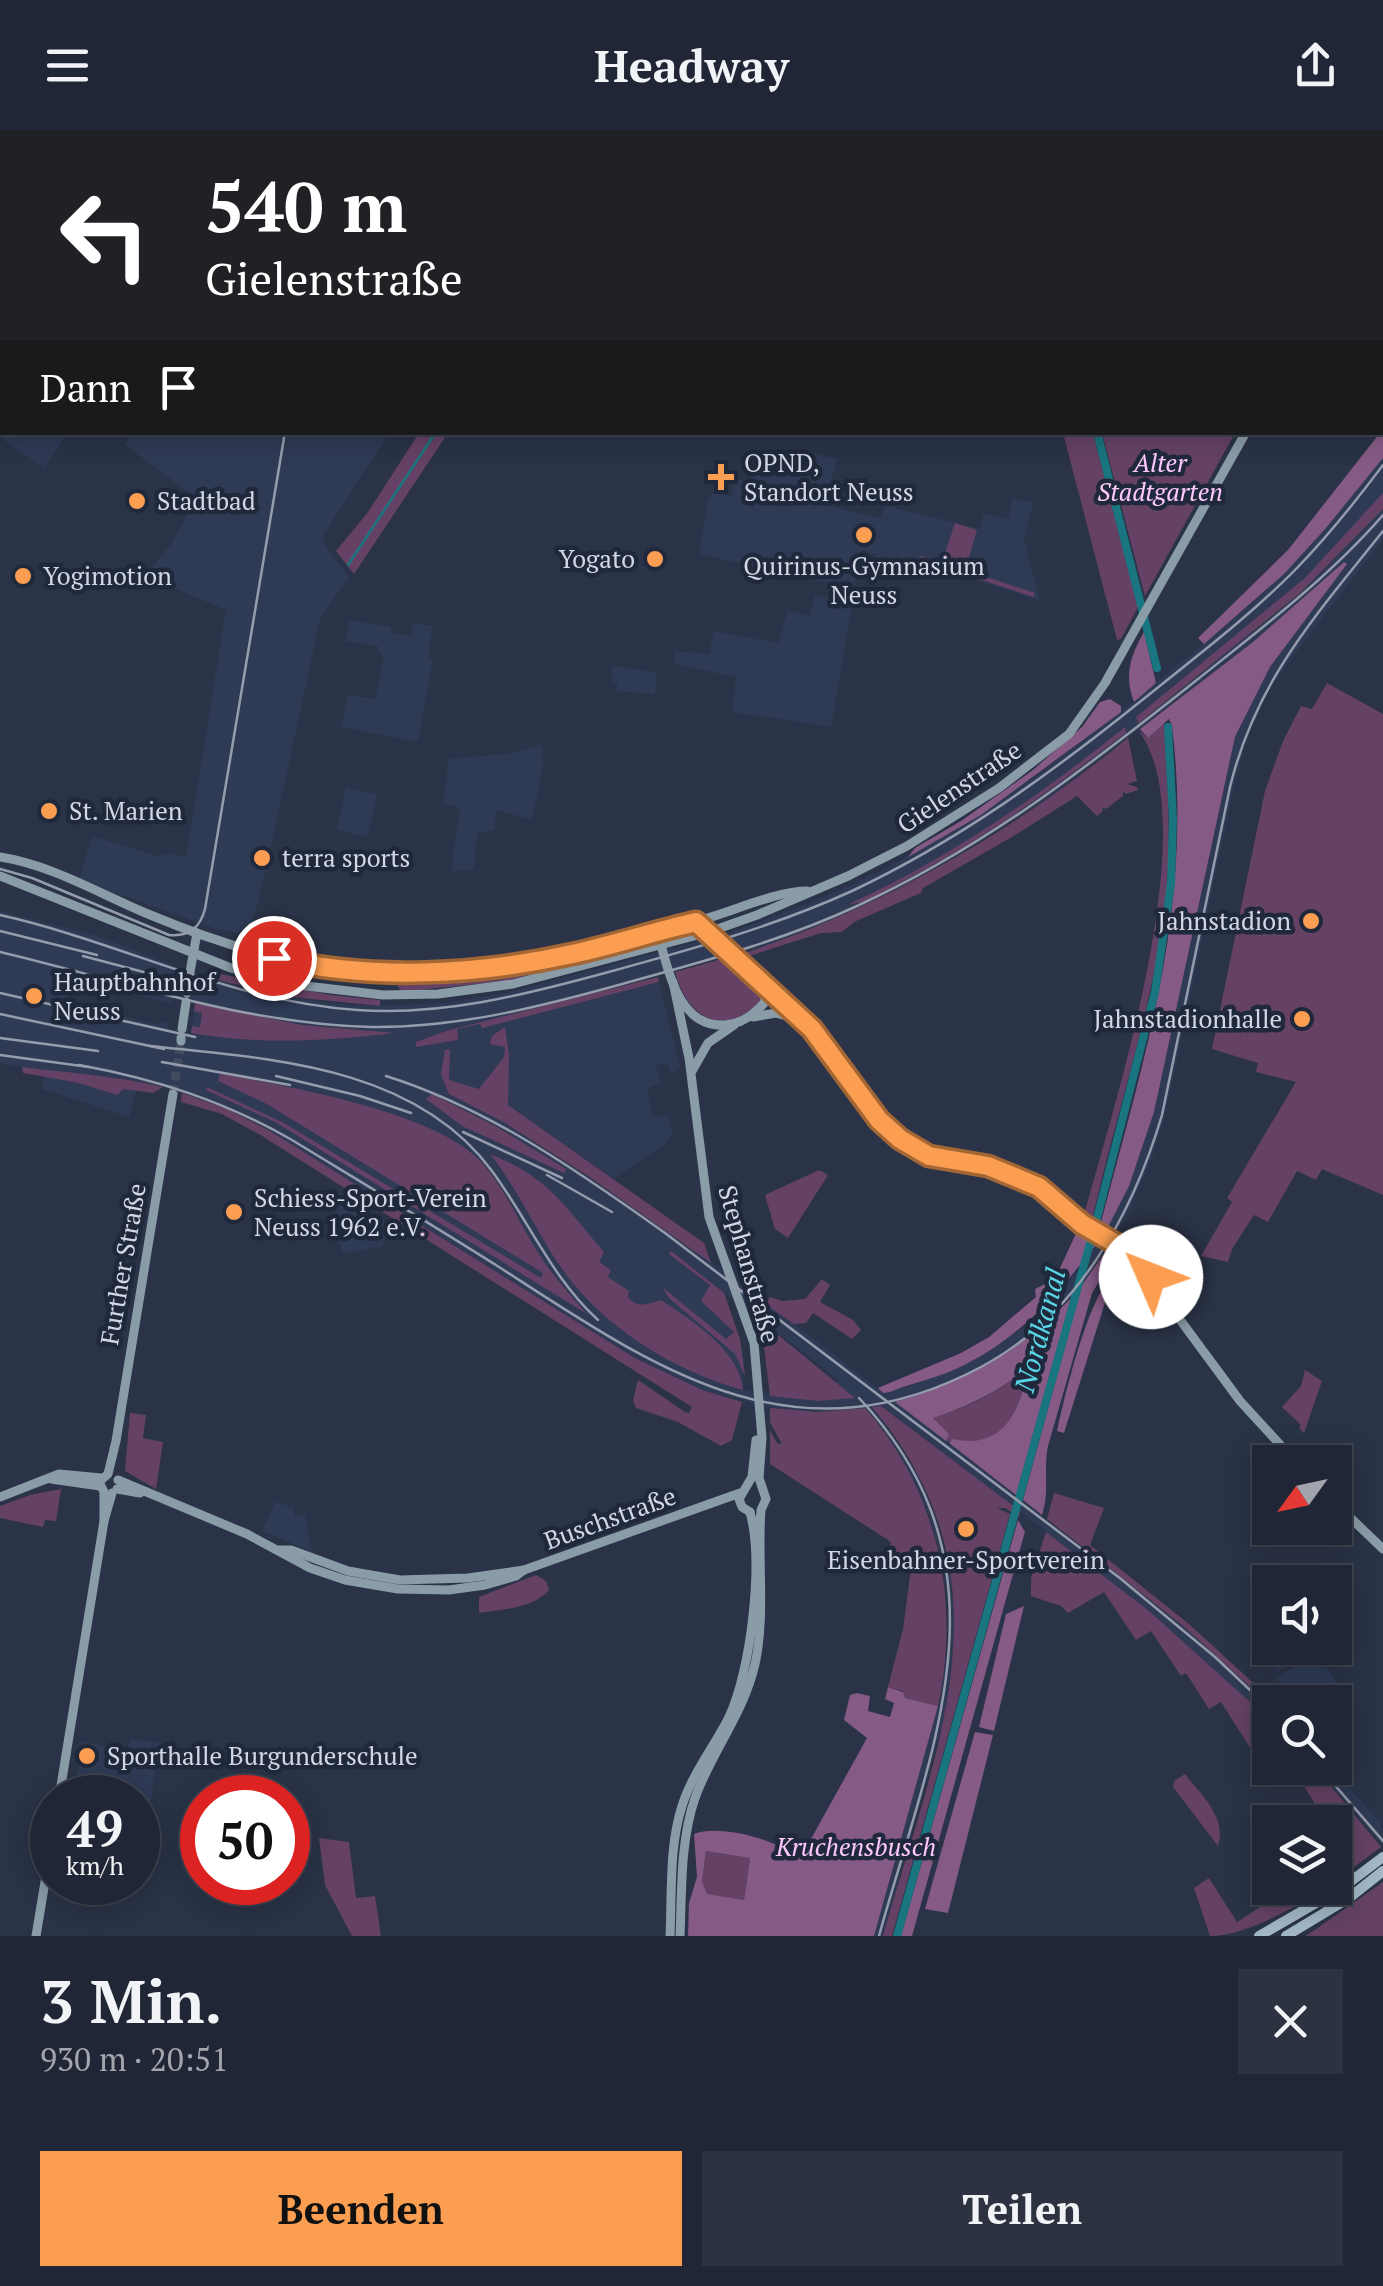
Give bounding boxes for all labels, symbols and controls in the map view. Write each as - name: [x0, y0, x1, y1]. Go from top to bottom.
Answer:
- text: Headway: [594, 35, 789, 95]
- icon: menu: [40, 38, 95, 93]
- icon: share: [1288, 38, 1343, 93]
- text: 540 m: [205, 159, 407, 252]
- icon: left: [40, 170, 170, 300]
- text: Gielenstraße: [205, 248, 463, 308]
- icon: arrive: [151, 360, 206, 415]
- text: Dann: [40, 363, 131, 413]
- place label: OPND, Standort Neuss: [744, 446, 914, 508]
- park label: Alter Stadtgarten: [1097, 446, 1223, 508]
- marker: OPND, Standort Neuss: [708, 464, 734, 490]
- place label: Stadtbad: [157, 484, 256, 517]
- marker: Stadtbad: [126, 490, 148, 512]
- marker: Quirinus-Gymnasium Neuss: [853, 524, 875, 546]
- place label: Yogato: [558, 542, 635, 575]
- marker: Yogato: [644, 548, 666, 570]
- place label: Quirinus-Gymnasium Neuss: [743, 549, 985, 611]
- place label: Yogimotion: [43, 559, 172, 592]
- marker: Yogimotion: [12, 565, 34, 587]
- street label: Gielenstraße: [890, 733, 1027, 840]
- place label: St. Marien: [69, 794, 183, 827]
- marker: St. Marien: [38, 800, 60, 822]
- place label: terra sports: [282, 841, 410, 874]
- marker: terra sports: [251, 847, 273, 869]
- place label: Jahnstadion: [1158, 904, 1291, 937]
- marker: Jahnstadion: [1300, 910, 1322, 932]
- pin: [232, 916, 317, 1001]
- icon: arrive: [247, 931, 302, 986]
- place label: Hauptbahnhof Neuss: [54, 965, 217, 1027]
- marker: Hauptbahnhof Neuss: [23, 985, 45, 1007]
- place label: Jahnstadionhalle: [1094, 1002, 1282, 1035]
- marker: Jahnstadionhalle: [1291, 1008, 1313, 1030]
- street label: Further Straße: [92, 1181, 153, 1347]
- place label: Schiess-Sport-Verein Neuss 1962 e.V.: [254, 1181, 487, 1243]
- street label: Stephanstraße: [711, 1181, 788, 1346]
- marker: Schiess-Sport-Verein Neuss 1962 e.V.: [223, 1201, 245, 1223]
- position arrow: [1099, 1225, 1203, 1329]
- water label: Nordkanal: [1005, 1264, 1074, 1397]
- north arrow: [1252, 1445, 1352, 1545]
- map controls: [1252, 1445, 1352, 1905]
- street label: Buschstraße: [539, 1478, 680, 1557]
- marker: Eisenbahner-Sportverein: [955, 1518, 977, 1540]
- place label: Eisenbahner-Sportverein: [827, 1543, 1105, 1576]
- button: sound: [1252, 1565, 1352, 1665]
- button: search: [1252, 1685, 1352, 1785]
- place label: Sporthalle Burgunderschule: [107, 1739, 418, 1772]
- marker: Sporthalle Burgunderschule: [76, 1745, 98, 1767]
- speed limit sign: 50: [180, 1775, 310, 1905]
- text: 49: [67, 1795, 123, 1861]
- button: layers: [1252, 1805, 1352, 1905]
- park label: Kruchensbusch: [775, 1830, 936, 1863]
- text: km/h: [66, 1849, 124, 1882]
- text: 3 Min.: [40, 1961, 222, 2040]
- button: close: [1238, 1969, 1343, 2074]
- text: 930 m · 20:51: [40, 2038, 228, 2080]
- button: Beenden: [40, 2151, 682, 2266]
- button: Teilen: [702, 2151, 1343, 2266]

